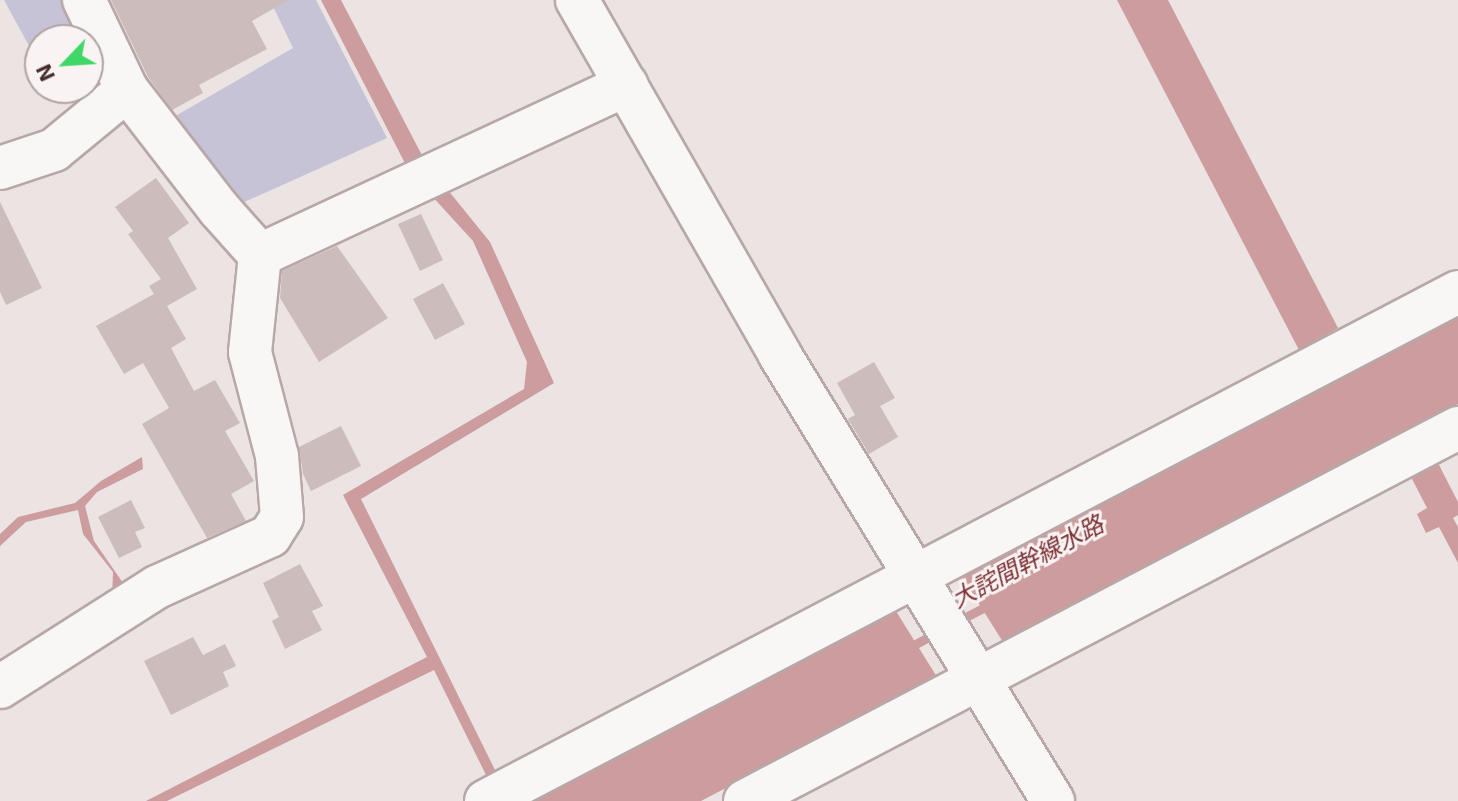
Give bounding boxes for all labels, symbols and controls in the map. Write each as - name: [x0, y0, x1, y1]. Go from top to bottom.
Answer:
- north arrow: [24, 24, 104, 104]
- text: N: [29, 61, 59, 86]
- water label: 大詫間幹線水路: [946, 509, 1108, 613]

